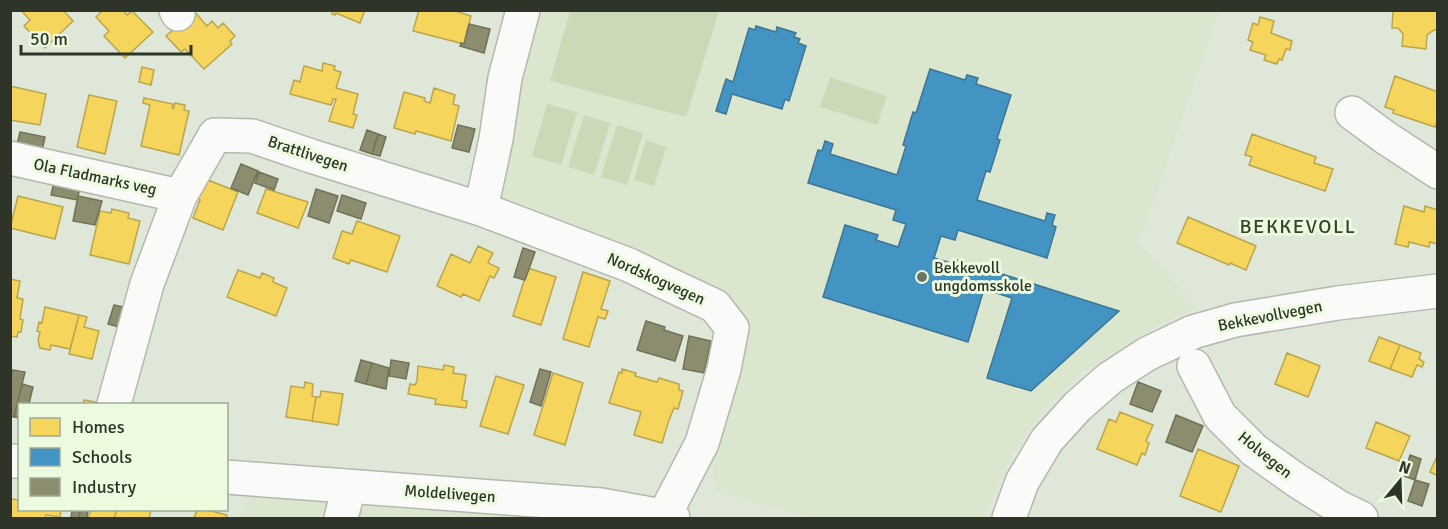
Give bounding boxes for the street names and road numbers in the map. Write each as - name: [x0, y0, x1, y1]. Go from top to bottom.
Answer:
- street label: Brattlivegen: [265, 132, 351, 176]
- street label: Ola Fladmarks veg: [32, 154, 158, 200]
- street label: Nordskogvegen: [604, 248, 708, 310]
- street label: Bekkevollvegen: [1216, 296, 1324, 336]
- street label: Holvegen: [1234, 427, 1296, 483]
- street label: Moldelivegen: [404, 481, 496, 507]

